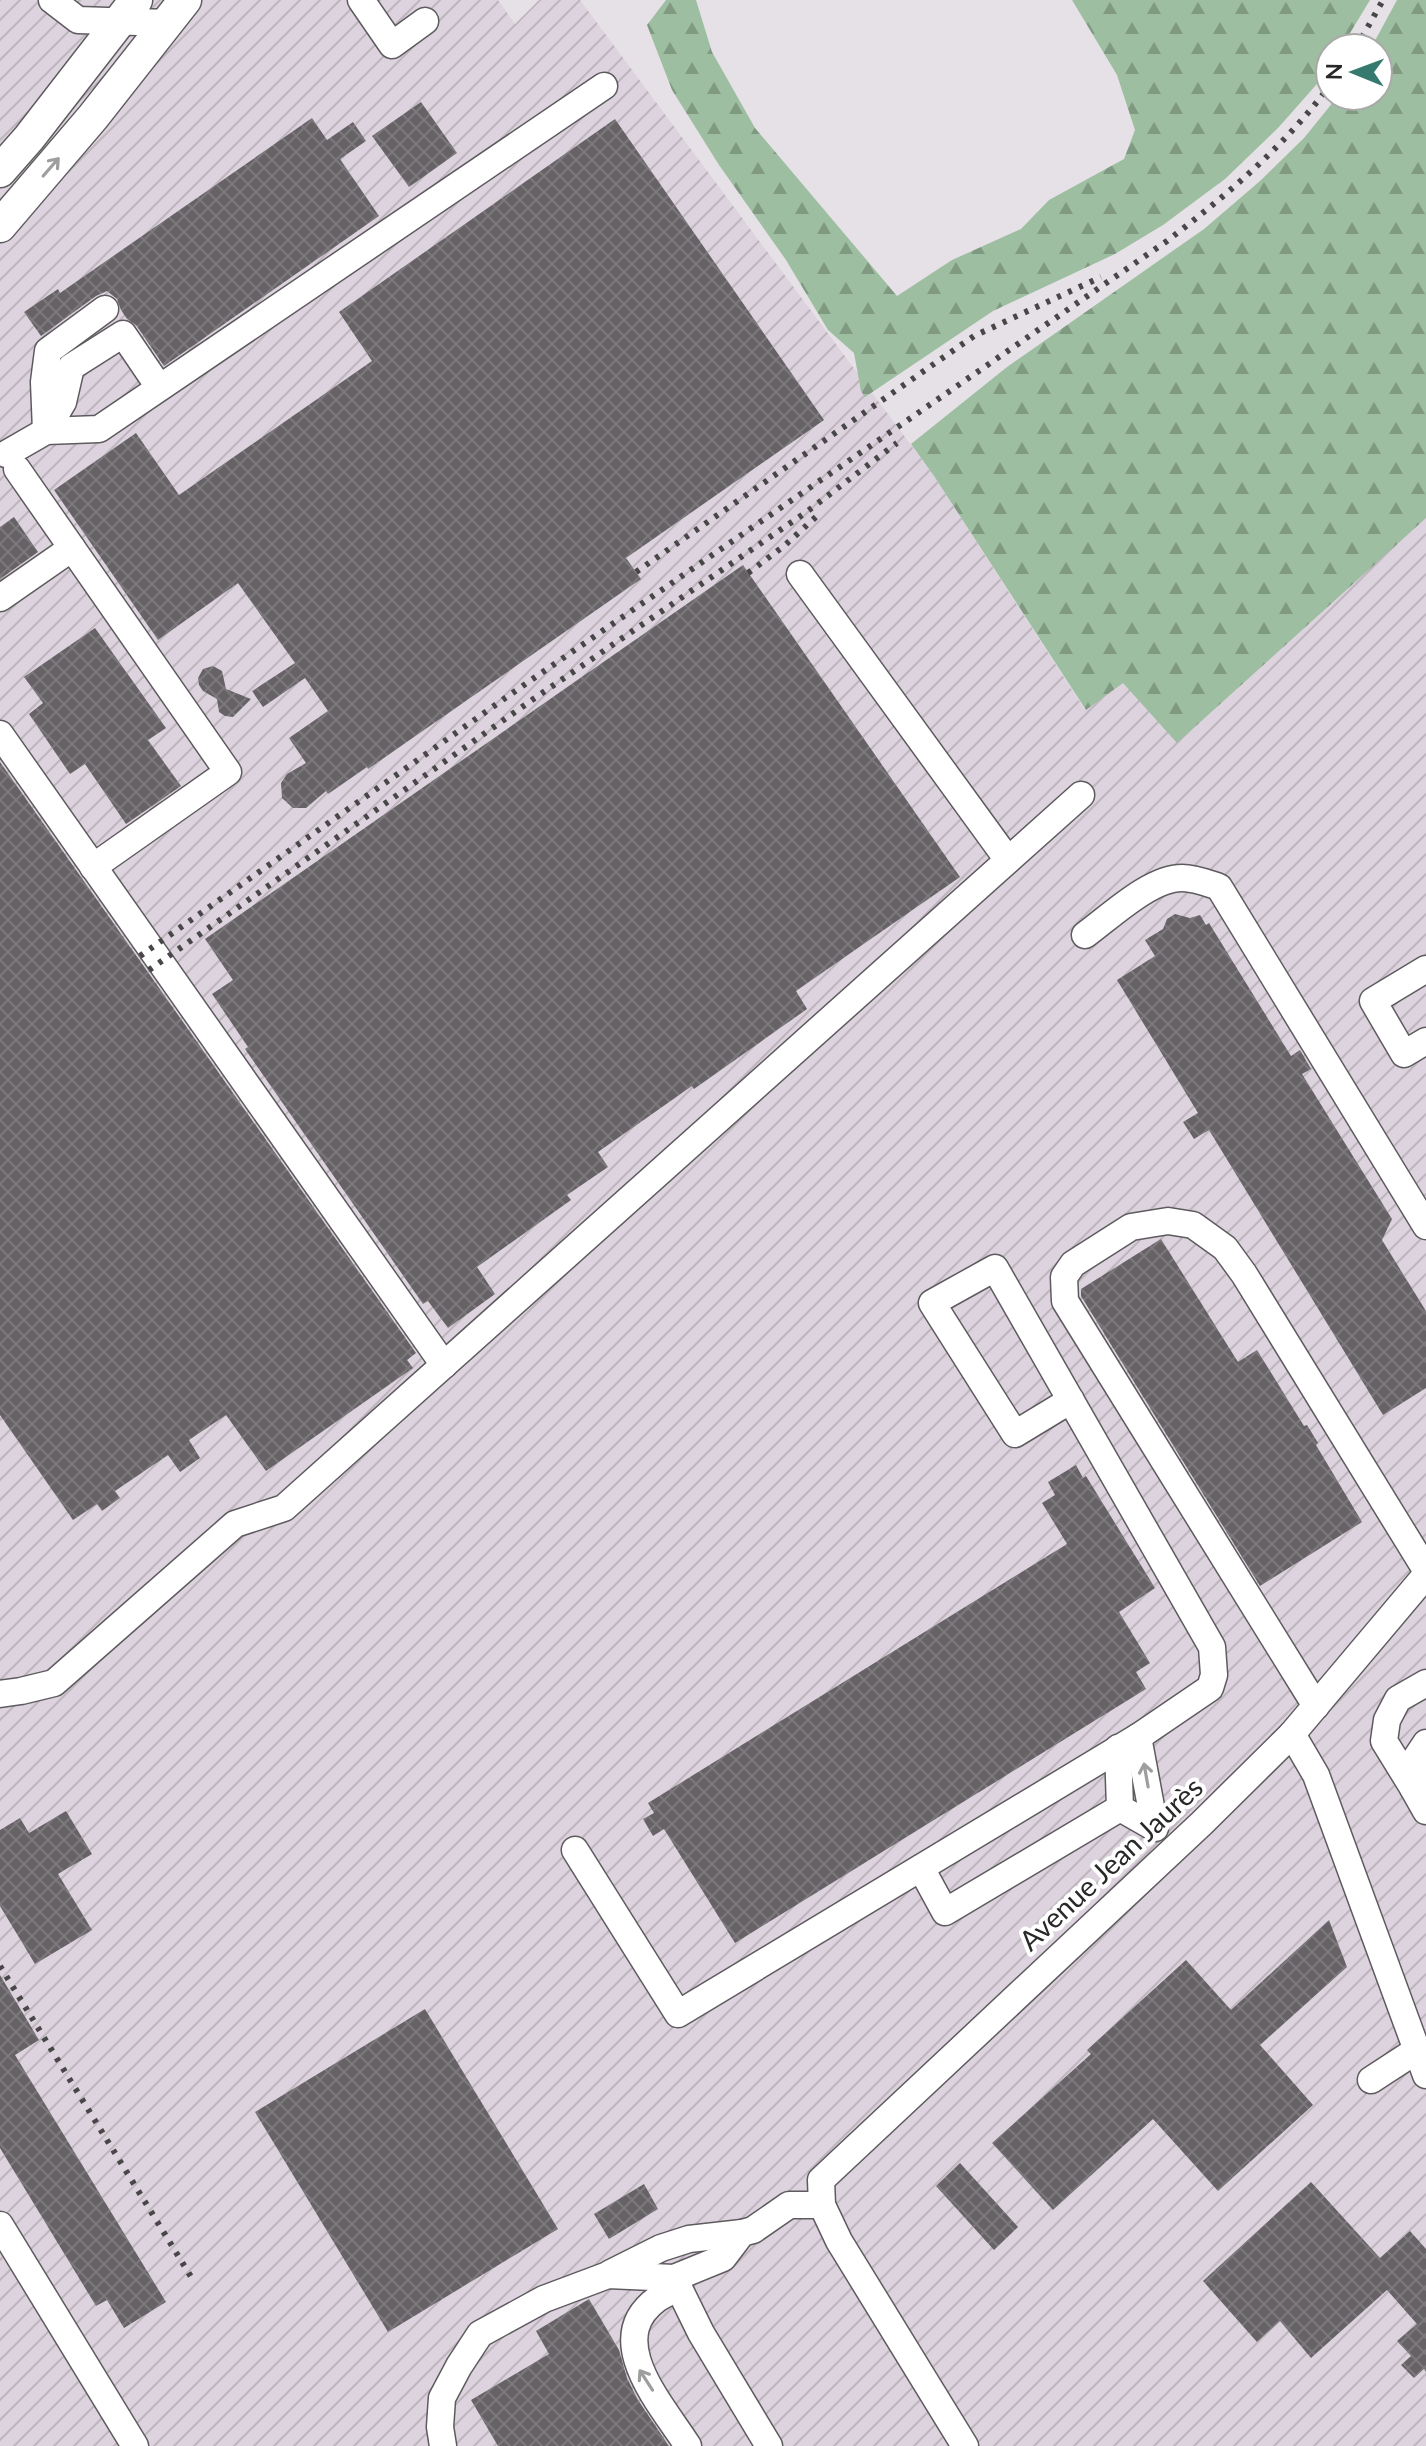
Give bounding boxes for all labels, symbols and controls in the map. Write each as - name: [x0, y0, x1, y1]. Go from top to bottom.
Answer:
- north arrow: [1314, 32, 1394, 112]
- text: N: [1320, 63, 1347, 80]
- one-way arrow: [42, 157, 60, 177]
- one-way arrow: [1137, 1762, 1152, 1788]
- street label: Avenue Jean Jaurès: [1012, 1770, 1209, 1957]
- one-way arrow: [638, 2369, 654, 2392]

